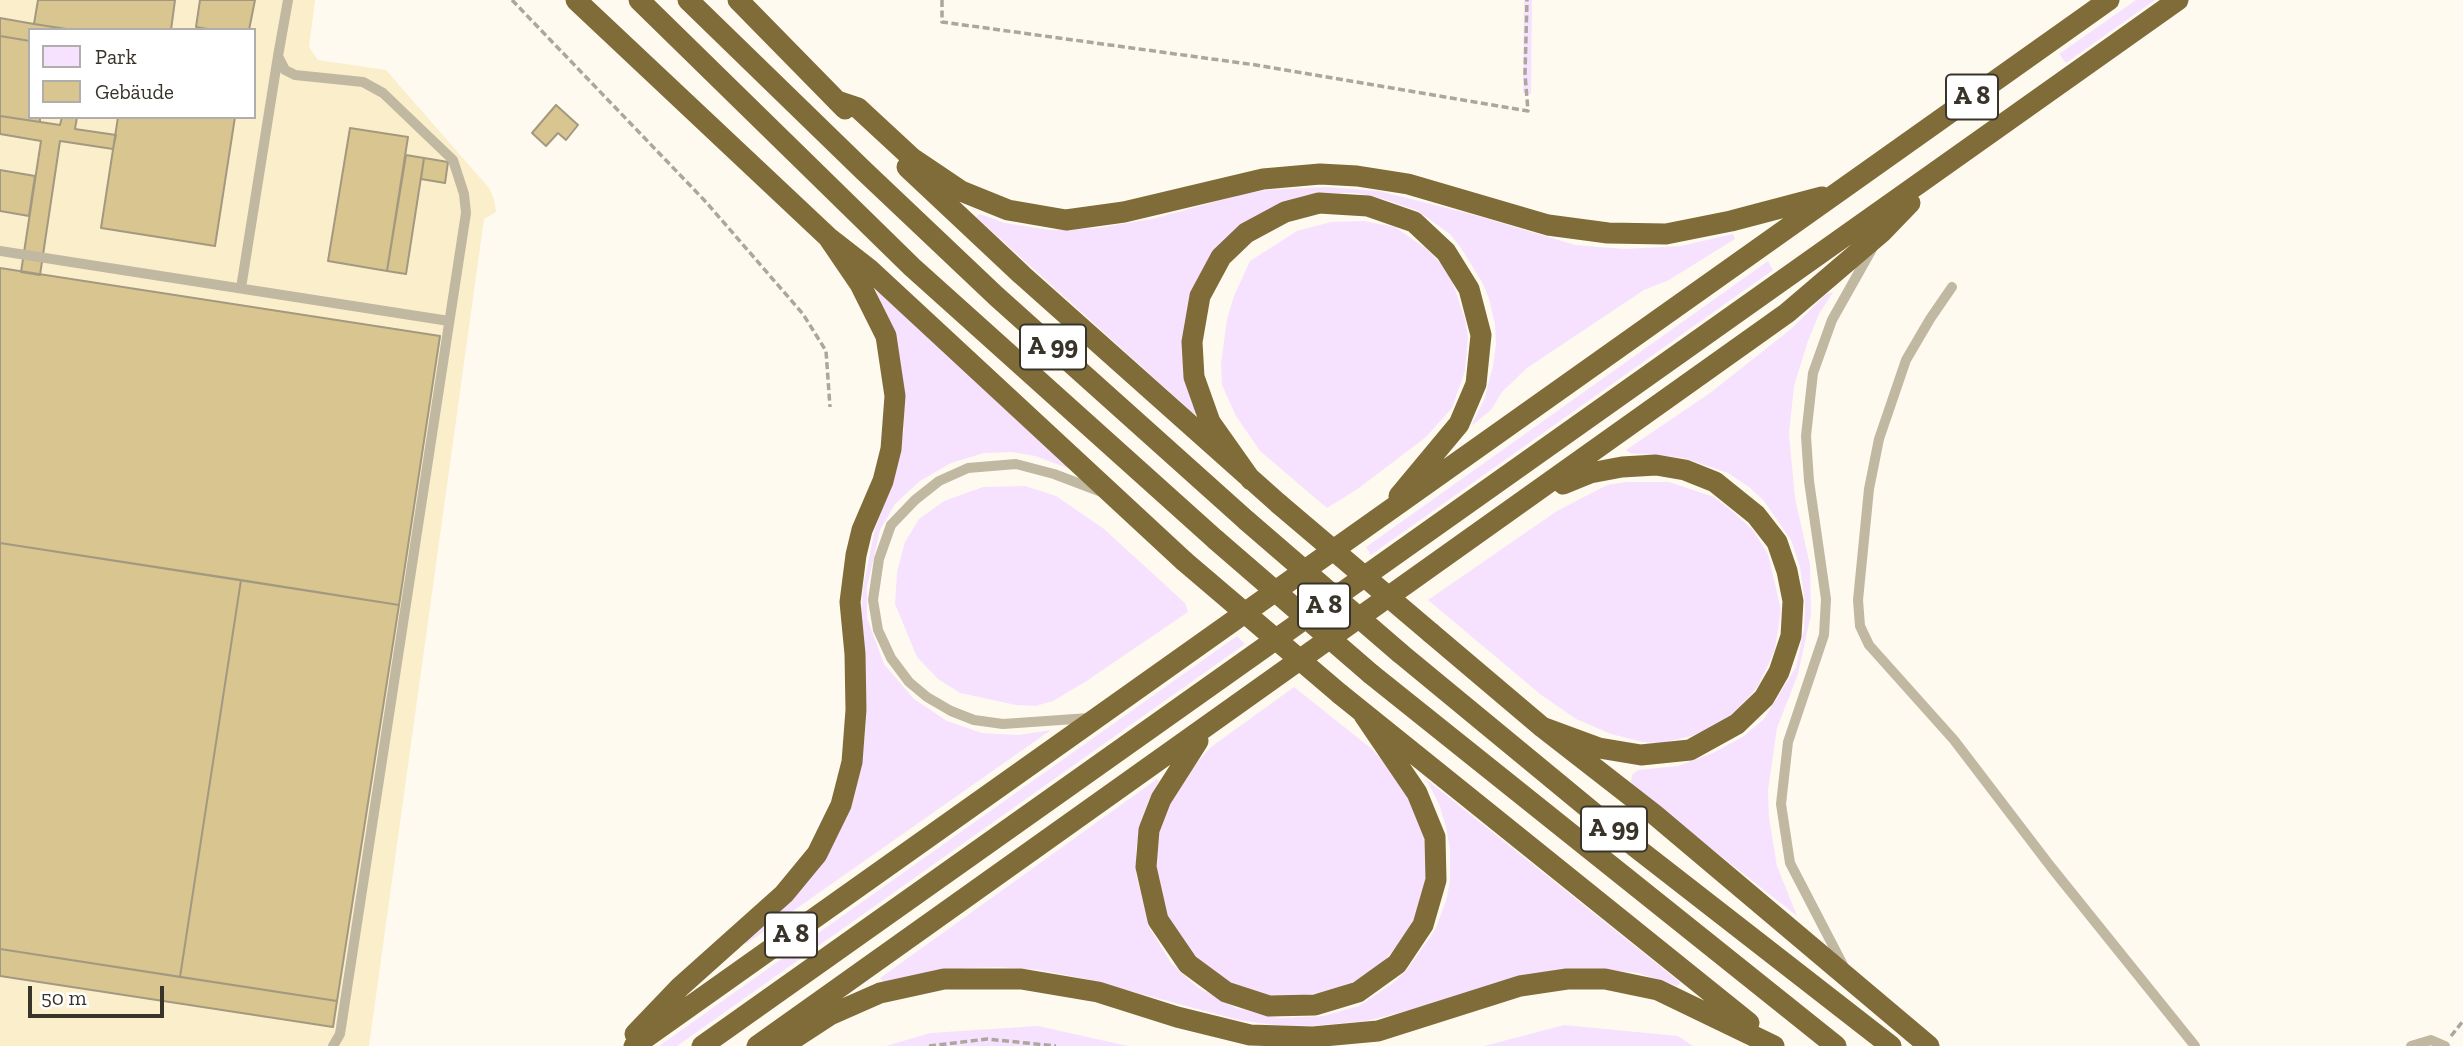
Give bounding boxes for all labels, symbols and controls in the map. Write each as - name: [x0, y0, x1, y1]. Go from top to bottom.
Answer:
- legend: [28, 28, 256, 119]
- text: Park: [95, 44, 137, 69]
- road number: A 8: [1946, 74, 1998, 120]
- text: Gebäude: [95, 79, 174, 104]
- road number: A 99: [1020, 324, 1086, 370]
- road number: A 8: [1298, 584, 1350, 628]
- road number: A 99: [1581, 806, 1647, 852]
- road number: A 8: [765, 912, 817, 958]
- scale bar: [32, 972, 168, 1016]
- text: 50 m: [41, 985, 87, 1010]

